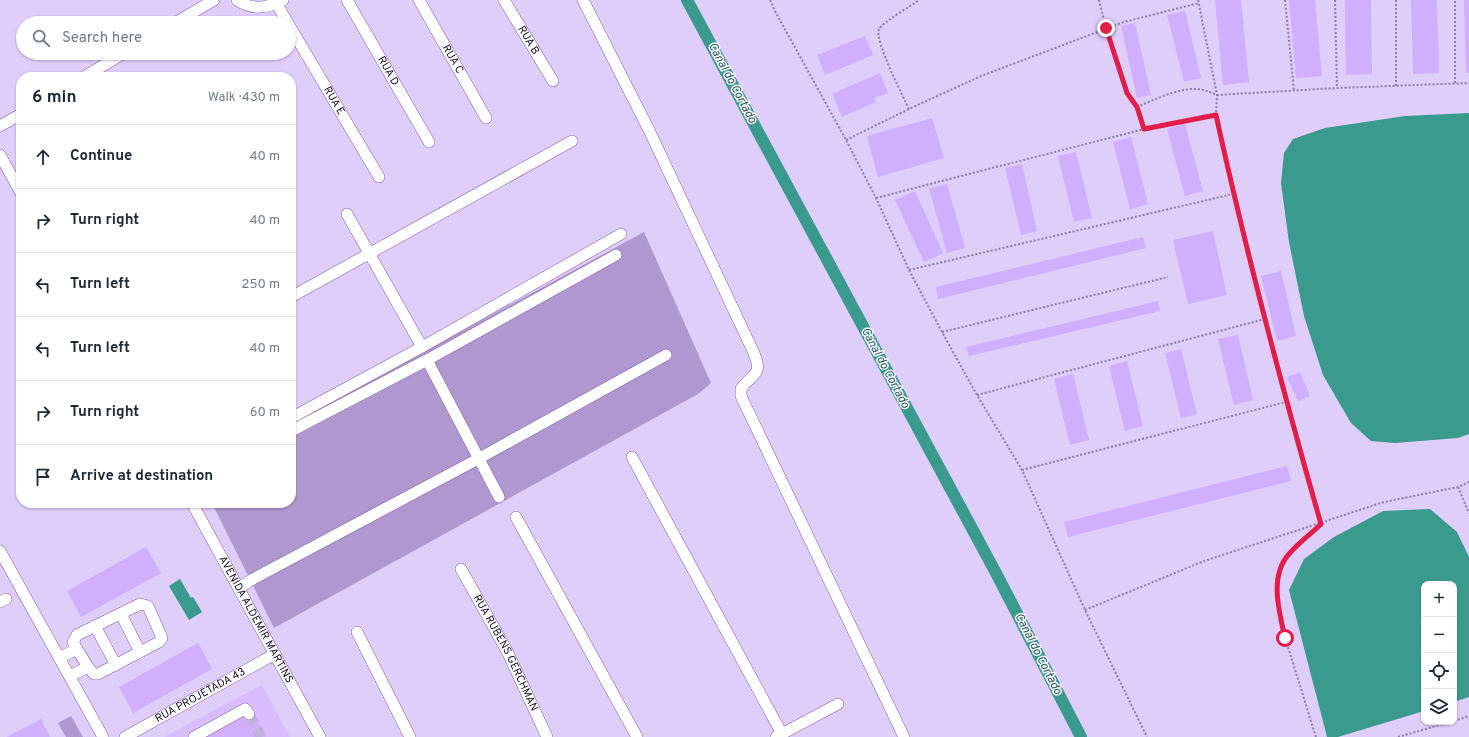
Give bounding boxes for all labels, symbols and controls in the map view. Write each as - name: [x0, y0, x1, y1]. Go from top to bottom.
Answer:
- search box: [16, 16, 296, 60]
- route end: [1097, 19, 1115, 37]
- street label: RUA B: [514, 23, 542, 57]
- icon: search: [30, 27, 52, 49]
- text: Search here: [62, 29, 142, 48]
- water label: Canal do Cortado: [704, 40, 760, 127]
- street label: RUA C: [439, 42, 466, 76]
- street label: RUA D: [374, 54, 402, 88]
- street label: RUA E: [320, 84, 348, 117]
- text: 6 min: [32, 87, 76, 109]
- text: Walk · 430 m: [208, 90, 280, 106]
- icon: ahead: [32, 146, 54, 168]
- text: Continue: [70, 147, 132, 166]
- text: 40 m: [250, 149, 280, 165]
- icon: right: [32, 210, 54, 232]
- text: Turn right: [70, 211, 139, 230]
- text: 40 m: [250, 213, 280, 229]
- icon: left: [32, 274, 54, 296]
- text: Turn left: [70, 275, 130, 294]
- text: 250 m: [242, 277, 280, 293]
- water label: Canal do Cortado: [857, 325, 913, 412]
- icon: left: [32, 338, 54, 360]
- text: Turn left: [70, 339, 130, 358]
- text: 40 m: [250, 341, 280, 357]
- icon: right: [32, 402, 54, 424]
- text: Turn right: [70, 403, 139, 422]
- text: 60 m: [250, 405, 280, 421]
- icon: arrive: [32, 466, 54, 488]
- text: Arrive at destination: [70, 467, 213, 486]
- street label: AVENIDA ALDEMIR MARTINS: [215, 554, 296, 686]
- map controls: [1421, 581, 1457, 725]
- button: +: [1421, 581, 1457, 617]
- street label: RUA RUBENS GERCHMAN: [470, 592, 541, 713]
- water label: Canal do Cortado: [1011, 611, 1066, 698]
- button: −: [1421, 617, 1457, 653]
- route start: [1276, 629, 1294, 647]
- button: locate: [1421, 653, 1457, 689]
- street label: RUA PROJETADA 43: [153, 665, 248, 726]
- button: layers: [1421, 689, 1457, 725]

